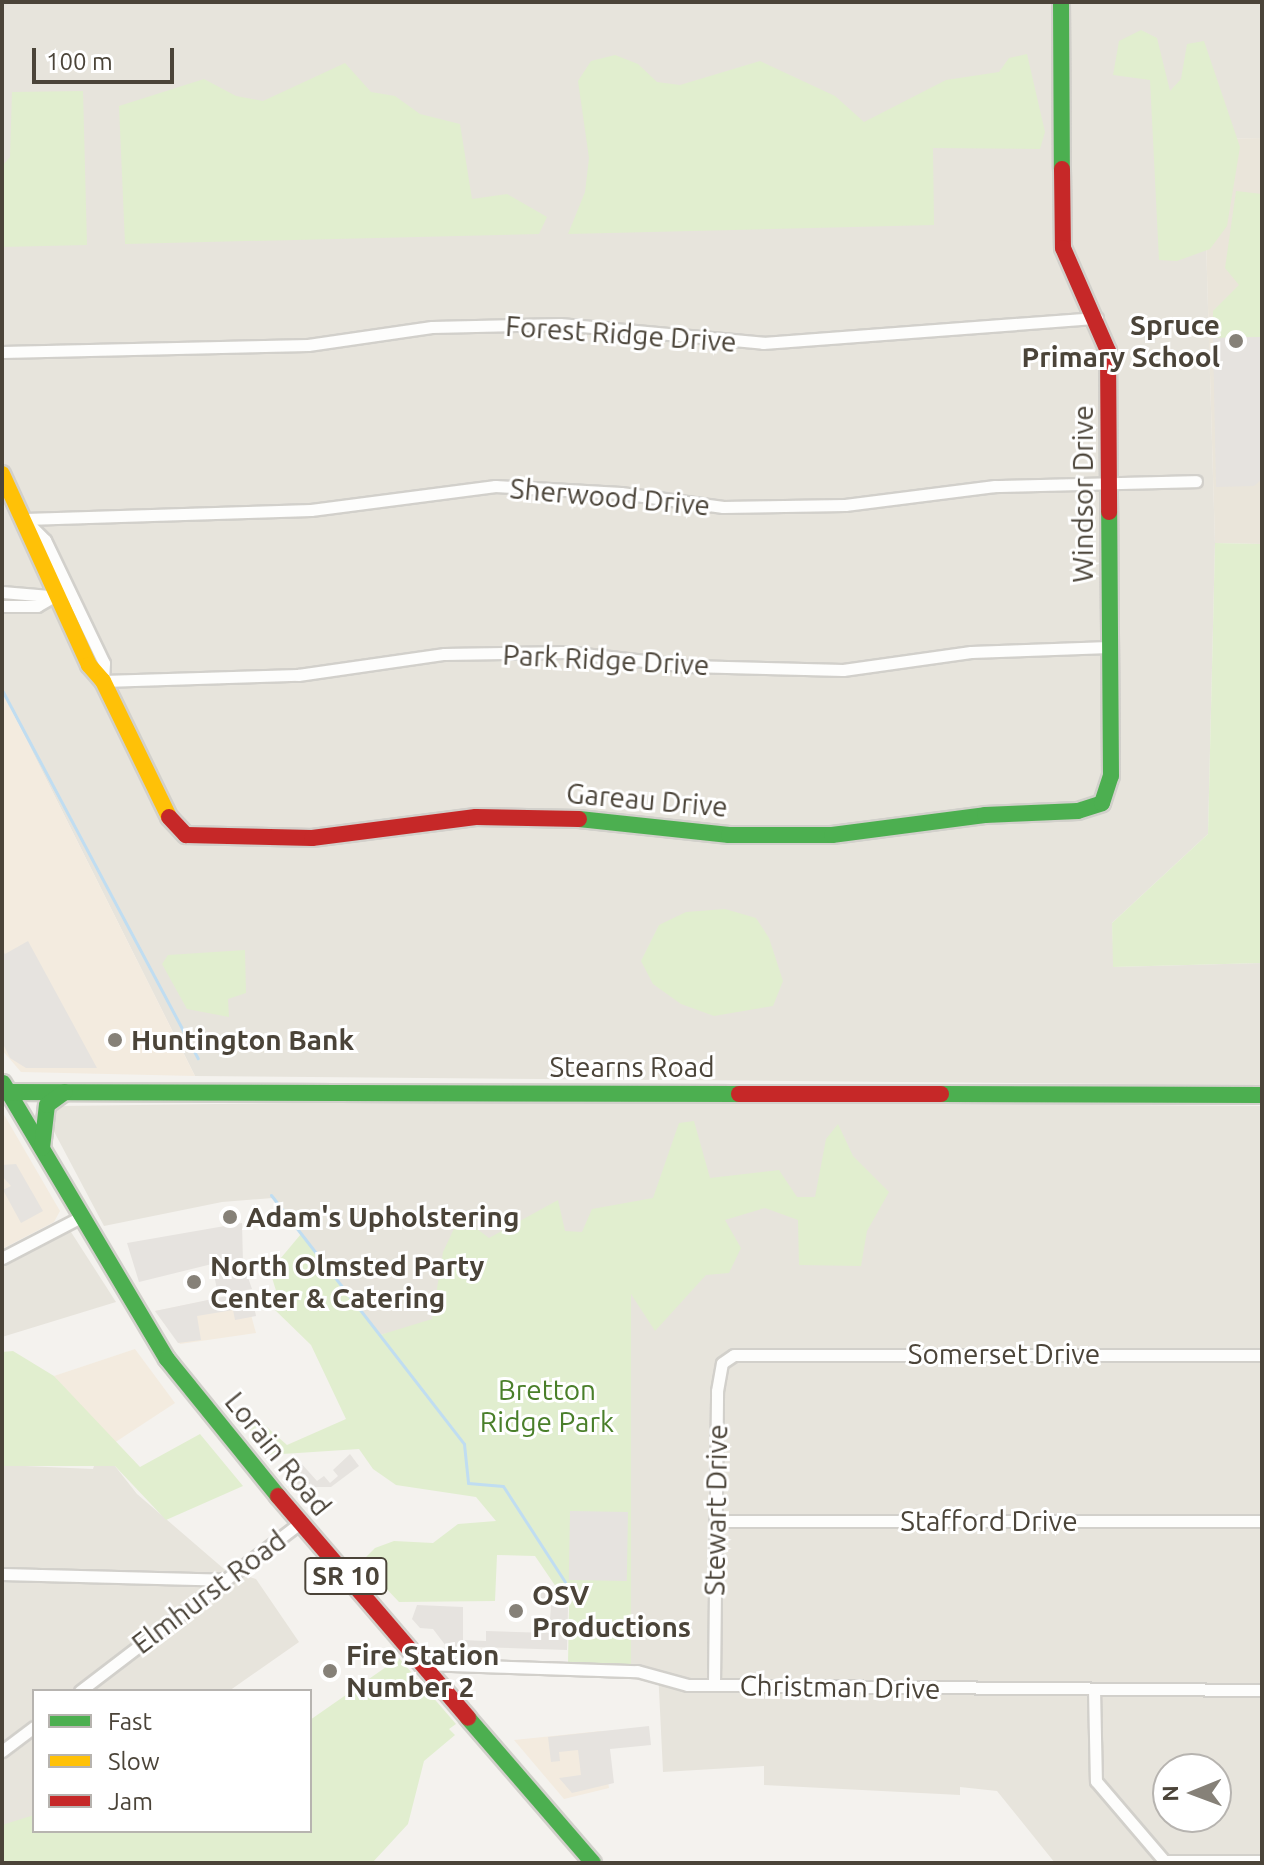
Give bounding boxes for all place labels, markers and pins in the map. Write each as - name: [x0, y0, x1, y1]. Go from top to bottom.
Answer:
- place label: Spruce Primary School: [1022, 308, 1220, 374]
- marker: Spruce Primary School: [1227, 332, 1245, 350]
- place label: Huntington Bank: [131, 1023, 354, 1057]
- marker: Huntington Bank: [106, 1031, 124, 1049]
- place label: Adam's Upholstering: [246, 1200, 519, 1234]
- marker: Adam's Upholstering: [221, 1208, 239, 1226]
- place label: North Olmsted Party Center & Catering: [210, 1249, 484, 1315]
- marker: North Olmsted Party Center & Catering: [185, 1273, 203, 1291]
- place label: OSV Productions: [532, 1578, 691, 1644]
- marker: OSV Productions: [507, 1602, 525, 1620]
- place label: Fire Station Number 2: [346, 1638, 499, 1704]
- marker: Fire Station Number 2: [321, 1662, 339, 1680]

